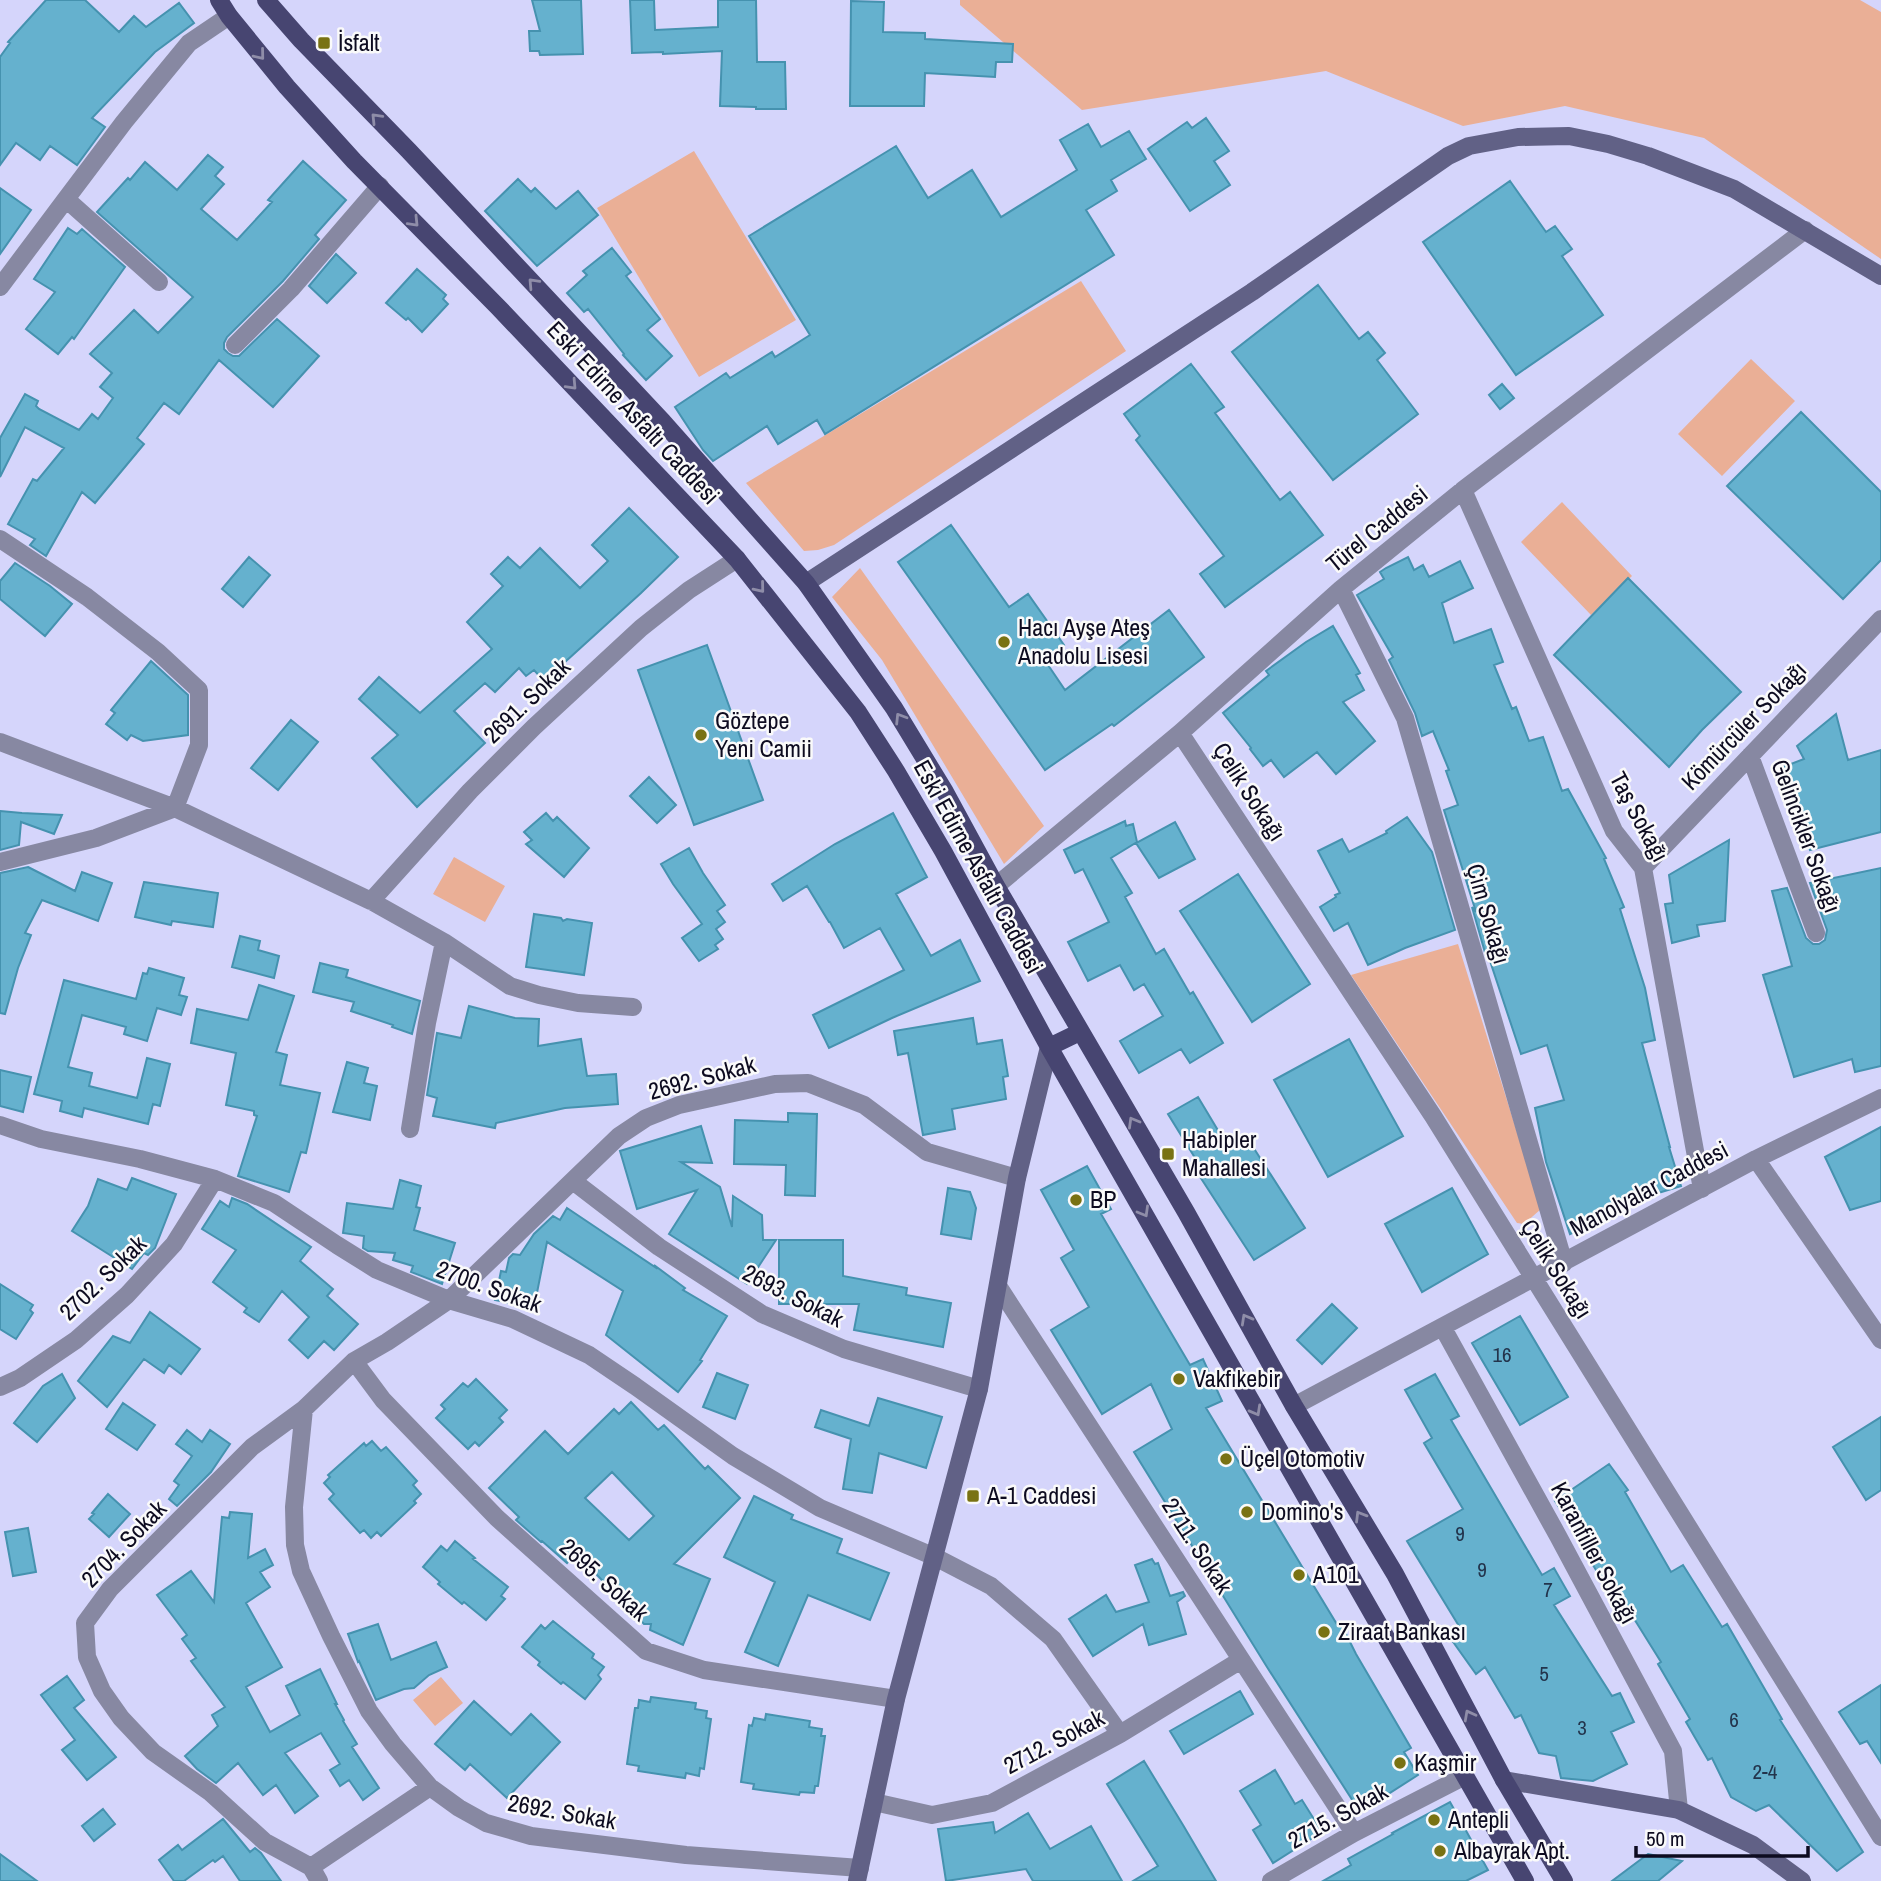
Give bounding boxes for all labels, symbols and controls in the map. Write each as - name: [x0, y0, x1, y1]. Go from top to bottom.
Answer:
- place label: İsfalt: [338, 26, 380, 58]
- marker: İsfalt: [316, 35, 332, 51]
- one-way arrow: [252, 46, 264, 59]
- one-way arrow: [372, 113, 385, 126]
- one-way arrow: [406, 213, 419, 226]
- one-way arrow: [528, 278, 541, 291]
- street label: Eski Edirne Asfaltı Caddesi: [540, 314, 727, 511]
- one-way arrow: [564, 377, 577, 390]
- street label: Türel Caddesi: [1319, 477, 1434, 579]
- one-way arrow: [752, 580, 765, 592]
- place label: Hacı Ayşe Ateş Anadolu Lisesi: [1017, 611, 1150, 671]
- marker: Hacı Ayşe Ateş Anadolu Lisesi: [996, 634, 1012, 650]
- street label: 2691. Sokak: [476, 651, 577, 750]
- street label: Kömürcüler Sokağı: [1674, 654, 1813, 797]
- place label: Göztepe Yeni Camii: [715, 704, 812, 764]
- one-way arrow: [895, 713, 908, 726]
- marker: Göztepe Yeni Camii: [693, 727, 709, 743]
- street label: Çelik Sokağı: [1206, 736, 1294, 847]
- street label: Eski Edirne Asfaltı Caddesi: [907, 754, 1051, 979]
- street label: Gelincikler Sokağı: [1764, 755, 1849, 917]
- street label: Taş Sokağı: [1603, 766, 1677, 867]
- street label: Çim Sokağı: [1459, 860, 1519, 968]
- street label: 2692. Sokak: [645, 1047, 759, 1107]
- one-way arrow: [1128, 1116, 1141, 1129]
- place label: Habipler Mahallesi: [1182, 1123, 1266, 1183]
- street label: Manolyalar Caddesi: [1564, 1133, 1733, 1243]
- marker: Habipler Mahallesi: [1160, 1146, 1176, 1162]
- place label: BP: [1090, 1183, 1116, 1215]
- marker: BP: [1068, 1192, 1084, 1208]
- one-way arrow: [1136, 1205, 1149, 1218]
- street label: Çelik Sokağı: [1514, 1213, 1600, 1324]
- street label: 2702. Sokak: [52, 1228, 153, 1327]
- street label: 2700. Sokak: [432, 1252, 546, 1320]
- street label: 2693. Sokak: [737, 1256, 850, 1334]
- one-way arrow: [1241, 1314, 1254, 1327]
- house number: 16: [1492, 1340, 1512, 1369]
- place label: Vakfıkebir: [1193, 1362, 1281, 1394]
- marker: Vakfıkebir: [1171, 1371, 1187, 1387]
- one-way arrow: [1248, 1403, 1261, 1416]
- place label: Üçel Otomotiv: [1240, 1442, 1365, 1474]
- marker: Üçel Otomotiv: [1218, 1451, 1234, 1467]
- street label: Karanfiller Sokağı: [1544, 1476, 1646, 1629]
- place label: A-1 Caddesi: [986, 1479, 1096, 1511]
- marker: A-1 Caddesi: [965, 1488, 981, 1504]
- street label: 2711. Sokak: [1155, 1491, 1241, 1600]
- street label: 2704. Sokak: [74, 1493, 173, 1594]
- place label: Domino's: [1261, 1495, 1344, 1527]
- marker: Domino's: [1239, 1504, 1255, 1520]
- one-way arrow: [1356, 1510, 1369, 1523]
- house number: 9: [1455, 1519, 1465, 1548]
- street label: 2695. Sokak: [553, 1531, 656, 1628]
- house number: 9: [1477, 1555, 1487, 1584]
- place label: A101: [1312, 1558, 1359, 1590]
- marker: A101: [1291, 1567, 1307, 1583]
- house number: 7: [1543, 1575, 1553, 1604]
- place label: Ziraat Bankası: [1338, 1615, 1466, 1647]
- marker: Ziraat Bankası: [1316, 1624, 1332, 1640]
- house number: 5: [1539, 1659, 1549, 1688]
- street label: 2712. Sokak: [998, 1701, 1109, 1781]
- house number: 6: [1729, 1705, 1739, 1734]
- one-way arrow: [1464, 1710, 1478, 1723]
- house number: 3: [1577, 1713, 1587, 1742]
- place label: Kaşmir: [1414, 1746, 1477, 1778]
- marker: Kaşmir: [1392, 1755, 1408, 1771]
- house number: 2-4: [1753, 1757, 1778, 1786]
- street label: 2715. Sokak: [1282, 1775, 1393, 1856]
- street label: 2692. Sokak: [506, 1786, 619, 1836]
- place label: Antepli: [1447, 1803, 1509, 1835]
- marker: Antepli: [1426, 1812, 1442, 1828]
- scale bar: [1636, 1814, 1808, 1858]
- text: 50 m: [1646, 1824, 1684, 1853]
- place label: Albayrak Apt.: [1453, 1834, 1570, 1866]
- marker: Albayrak Apt.: [1432, 1843, 1448, 1859]

